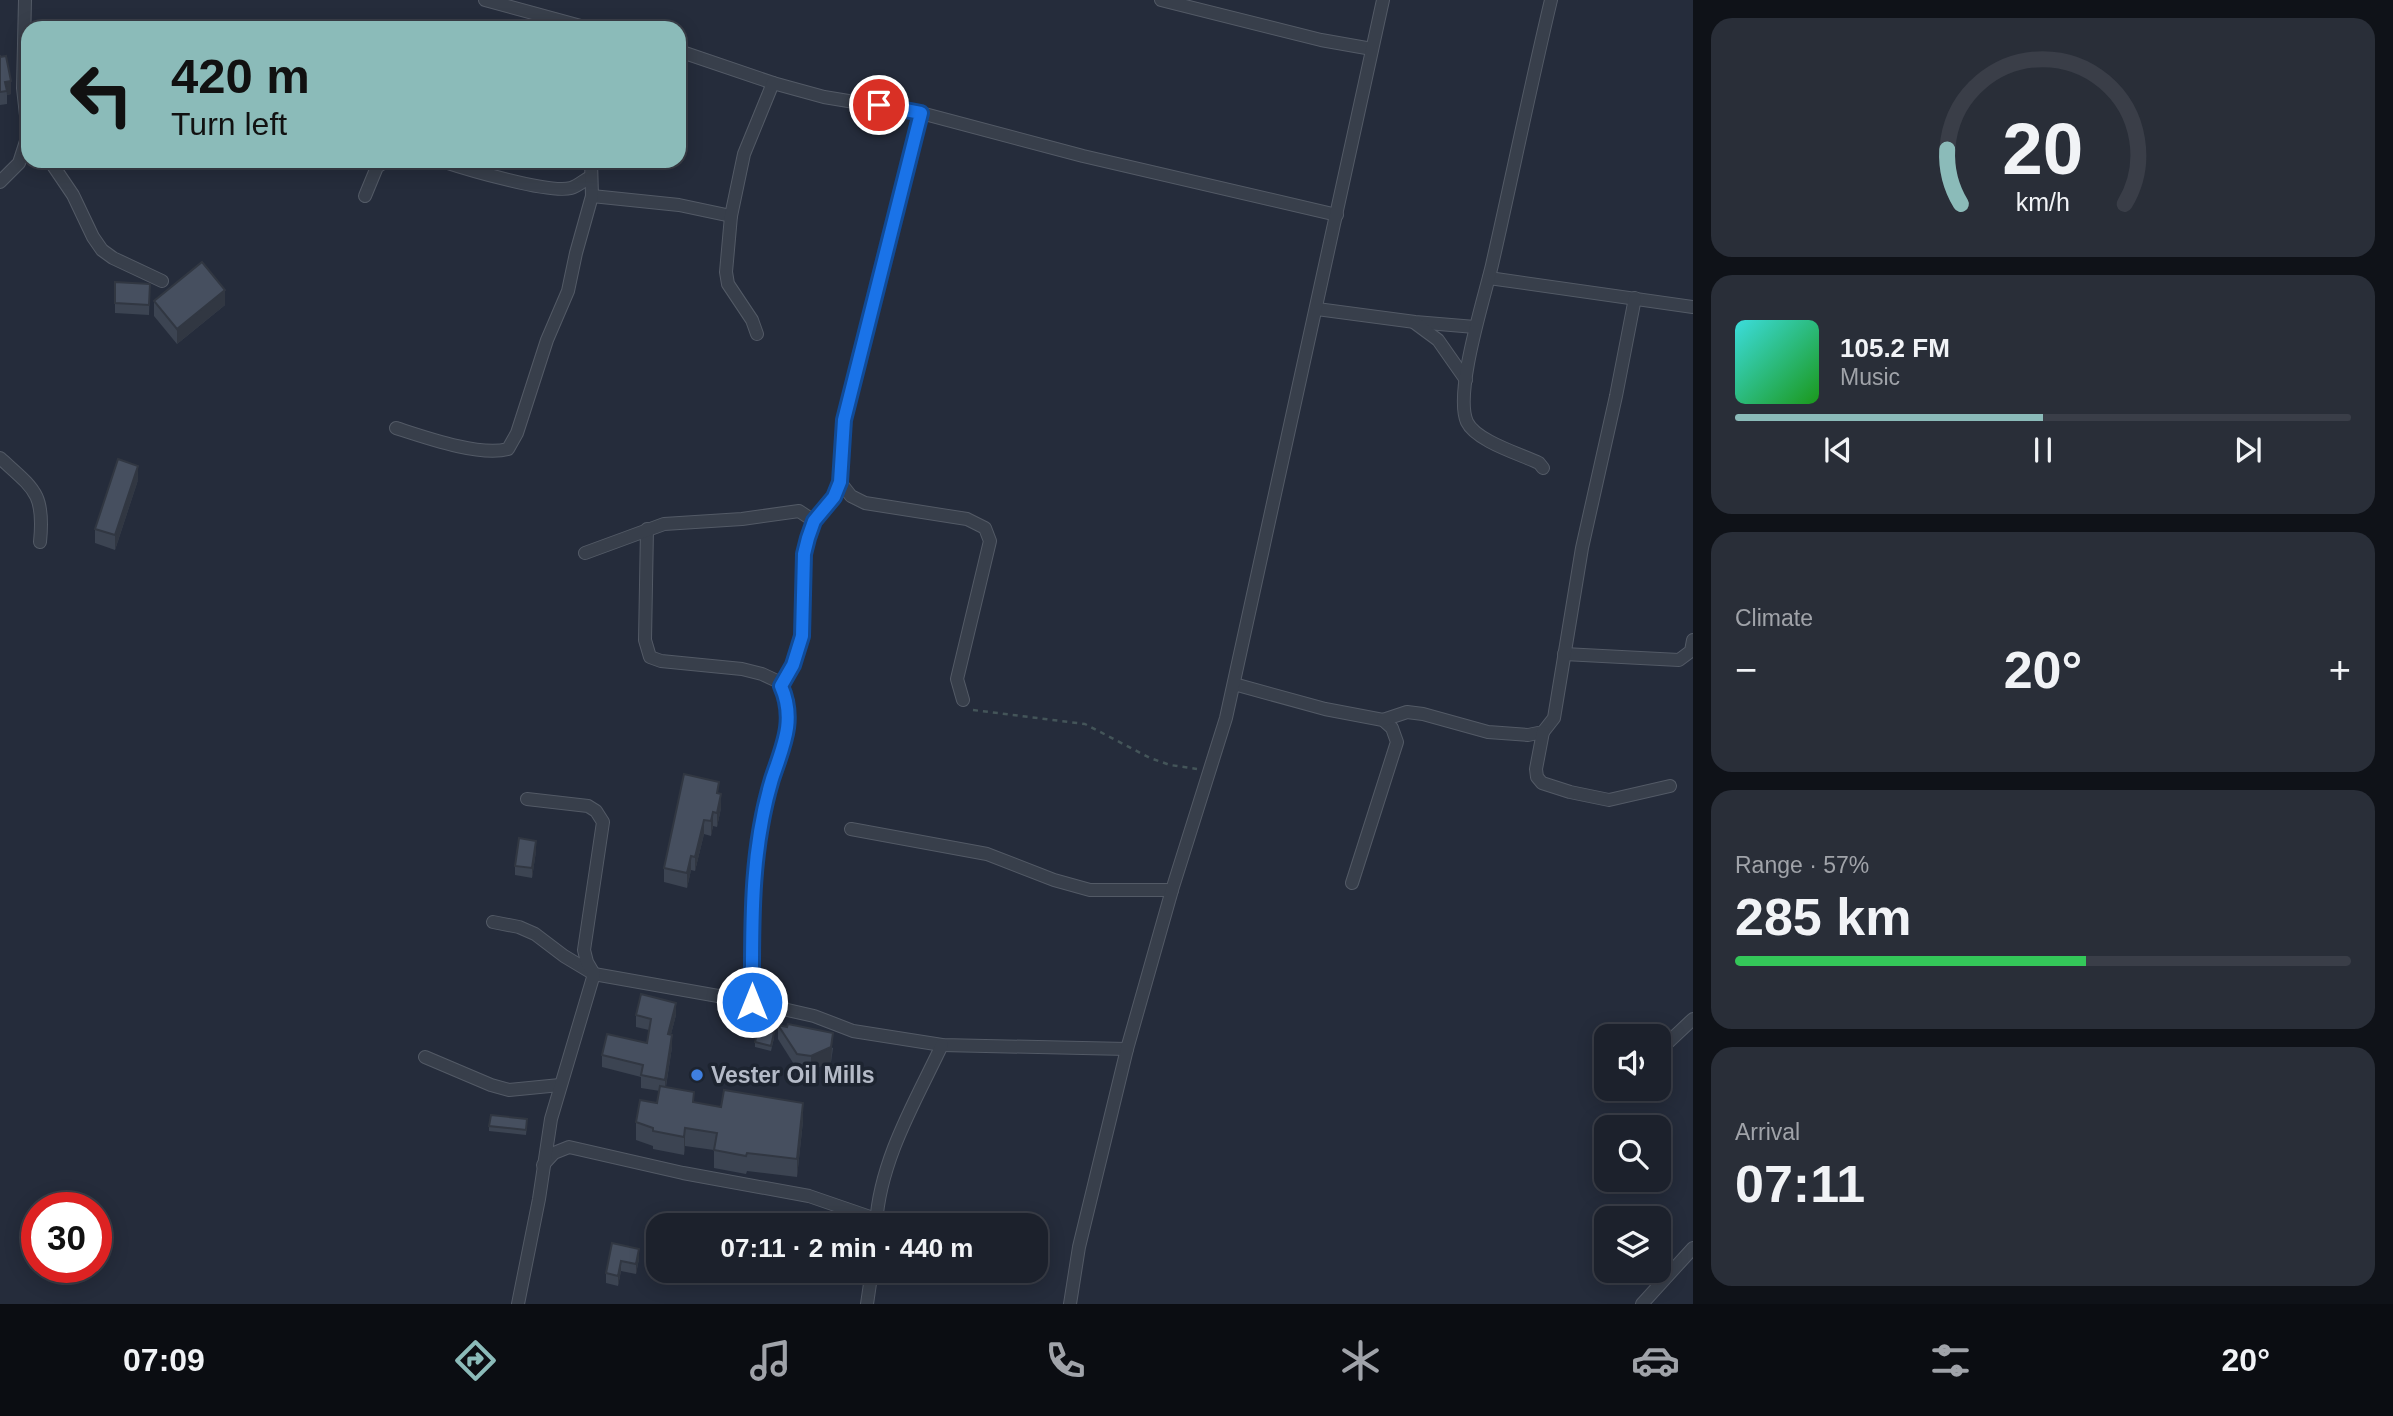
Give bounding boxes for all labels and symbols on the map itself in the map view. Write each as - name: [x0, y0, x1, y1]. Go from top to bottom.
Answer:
- pin: [849, 75, 909, 135]
- position arrow: [715, 965, 789, 1039]
- place label: Vester Oil Mills: [711, 1062, 875, 1088]
- marker: Vester Oil Mills: [689, 1067, 705, 1083]
- speed limit sign: 30: [21, 1192, 112, 1283]

